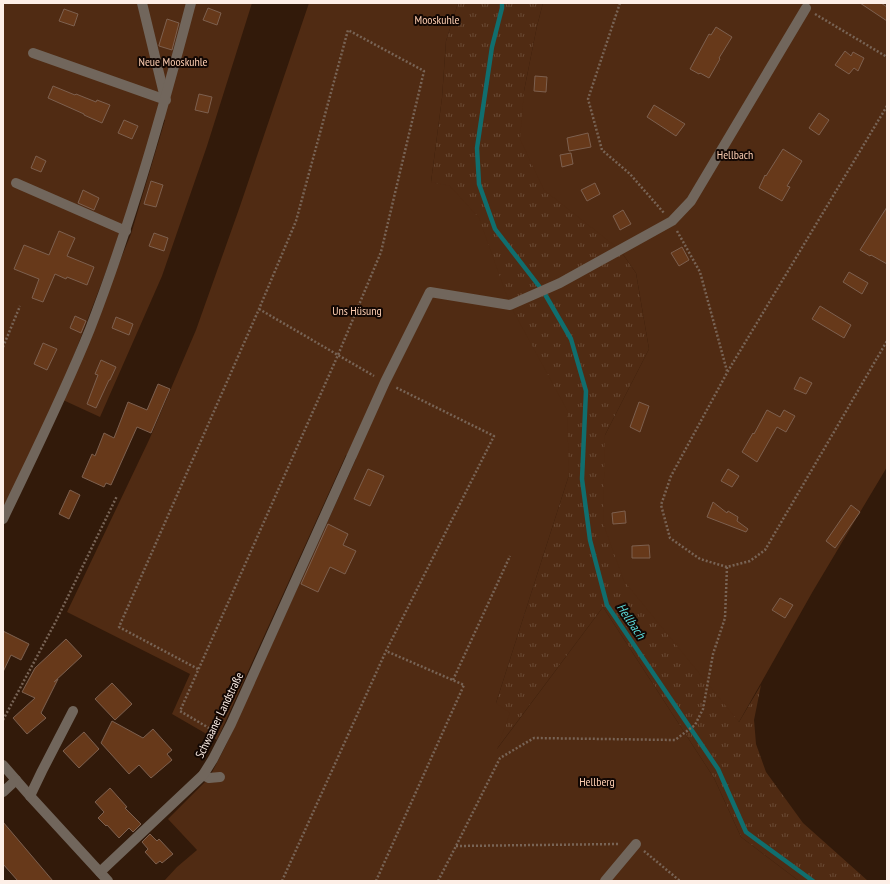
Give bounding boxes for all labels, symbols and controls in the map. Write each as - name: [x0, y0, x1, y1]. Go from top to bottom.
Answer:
- park label: Mooskuhle: [415, 12, 460, 27]
- park label: Neue Mooskuhle: [138, 54, 208, 69]
- park label: Hellbach: [717, 147, 753, 162]
- park label: Uns Hüsung: [332, 303, 382, 318]
- water label: Hellbach: [613, 600, 650, 643]
- street label: Schwaaner Landstraße: [192, 670, 246, 760]
- park label: Hellberg: [579, 774, 615, 789]

